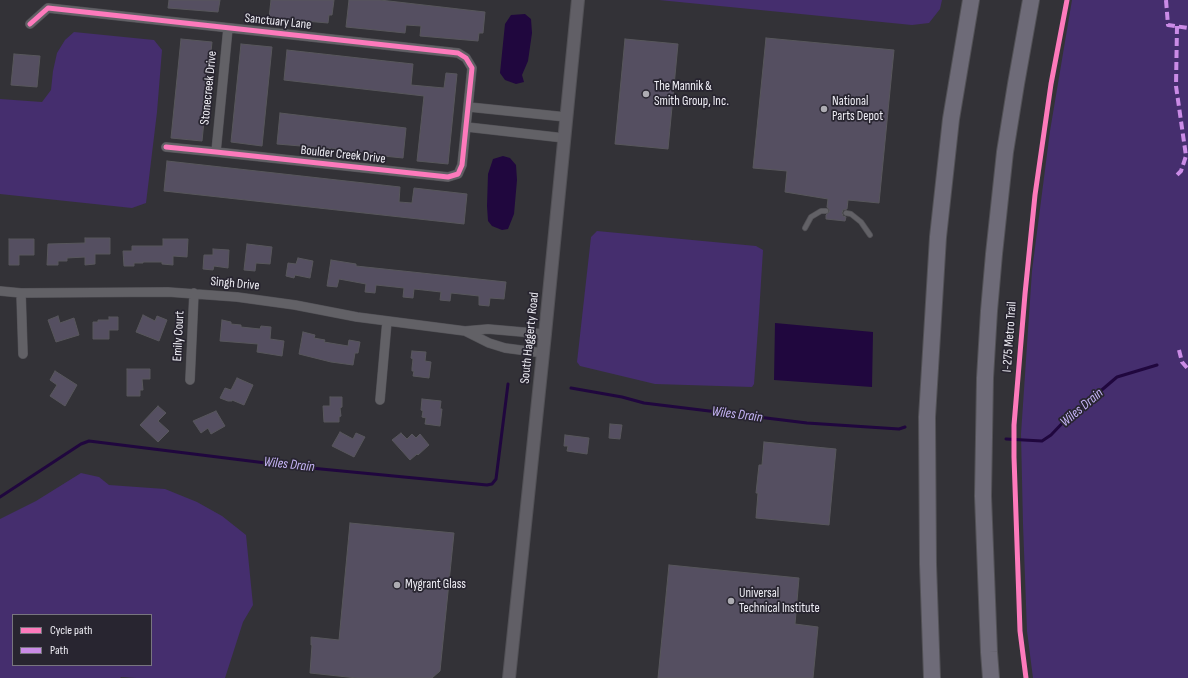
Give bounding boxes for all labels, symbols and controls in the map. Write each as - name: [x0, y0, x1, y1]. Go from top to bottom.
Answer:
- street label: Sanctuary Lane: [244, 11, 312, 33]
- street label: Stonecreek Drive: [197, 50, 221, 126]
- place label: The Mannik & Smith Group, Inc.: [654, 79, 729, 110]
- marker: The Mannik & Smith Group, Inc.: [641, 89, 651, 99]
- place label: National Parts Depot: [832, 94, 883, 125]
- marker: National Parts Depot: [819, 104, 829, 114]
- street label: Boulder Creek Drive: [300, 143, 386, 167]
- street label: Singh Drive: [210, 274, 260, 294]
- street label: South Haggerty Road: [517, 292, 543, 384]
- street label: I-275 Metro Trail: [1000, 301, 1020, 373]
- street label: Emily Court: [170, 310, 188, 362]
- water label: Wiles Drain: [1057, 385, 1107, 431]
- water label: Wiles Drain: [711, 404, 763, 426]
- water label: Wiles Drain: [263, 454, 315, 476]
- place label: Mygrant Glass: [405, 577, 466, 593]
- marker: Mygrant Glass: [392, 580, 402, 590]
- place label: Universal Technical Institute: [739, 586, 820, 617]
- marker: Universal Technical Institute: [726, 596, 736, 606]
- legend: [12, 614, 152, 666]
- text: Cycle path: [50, 623, 92, 638]
- text: Path: [50, 643, 68, 658]

